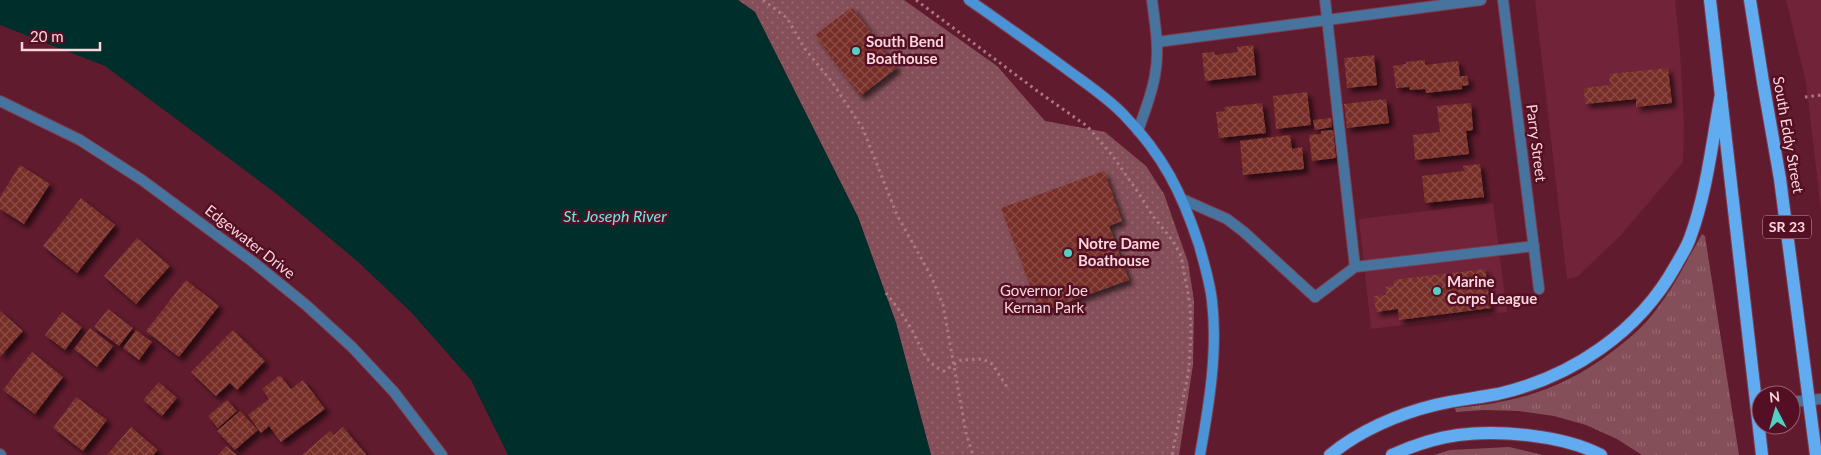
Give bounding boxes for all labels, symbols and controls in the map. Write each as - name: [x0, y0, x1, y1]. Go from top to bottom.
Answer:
- scale bar: [22, 20, 100, 52]
- text: 20 m: [30, 27, 64, 45]
- place label: South Bend Boathouse: [866, 32, 944, 67]
- marker: South Bend Boathouse: [850, 45, 862, 57]
- street label: South Eddy Street: [1770, 75, 1808, 195]
- street label: Parry Street: [1523, 103, 1551, 183]
- street label: Edgewater Drive: [202, 200, 299, 282]
- water label: St. Joseph River: [563, 206, 667, 225]
- road number: SR 23: [1763, 216, 1811, 238]
- place label: Notre Dame Boathouse: [1078, 234, 1160, 269]
- marker: Notre Dame Boathouse: [1062, 247, 1074, 259]
- place label: Marine Corps League: [1447, 272, 1537, 307]
- park label: Governor Joe Kernan Park: [1000, 281, 1088, 316]
- marker: Marine Corps League: [1431, 285, 1443, 297]
- north arrow: [1751, 385, 1801, 435]
- text: N: [1768, 388, 1781, 406]

